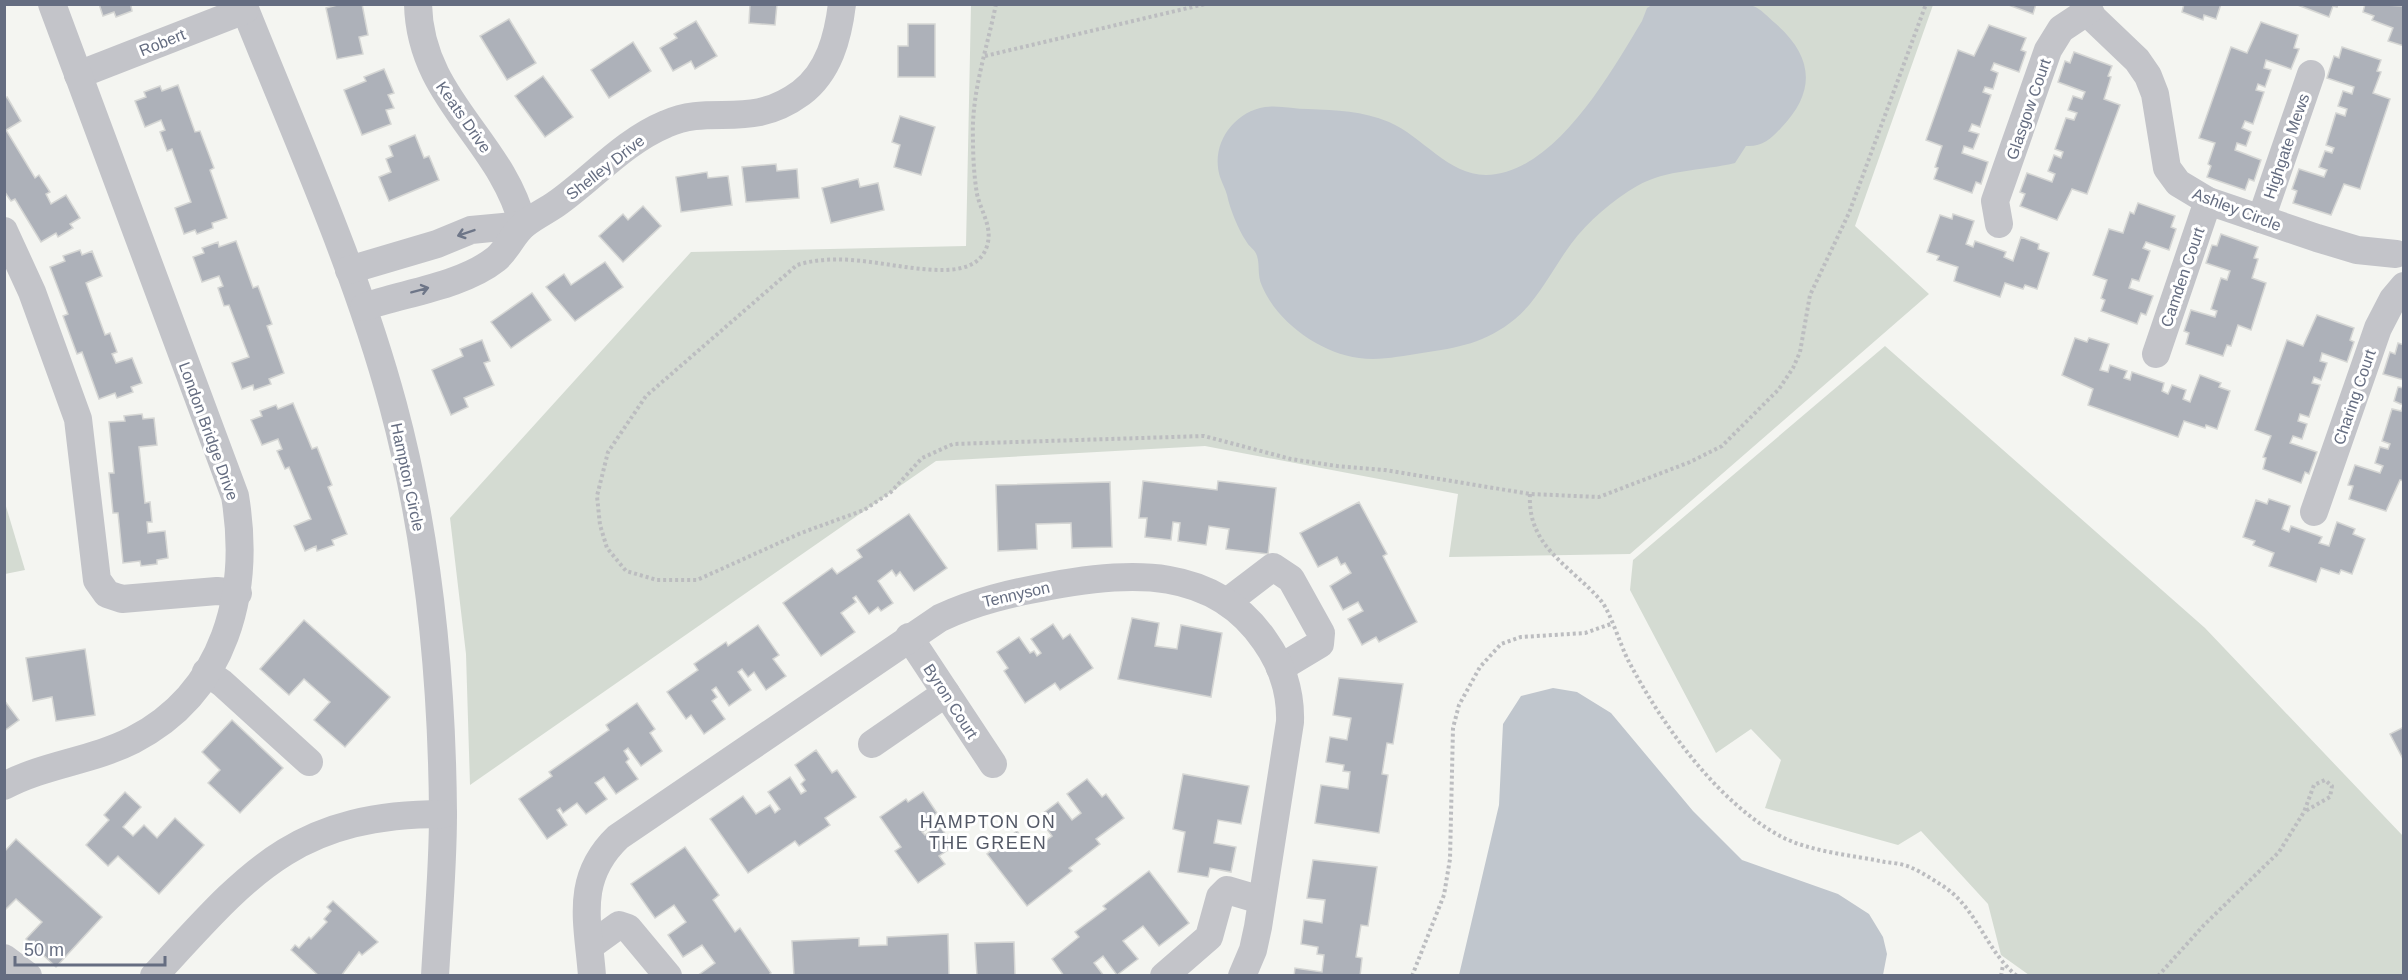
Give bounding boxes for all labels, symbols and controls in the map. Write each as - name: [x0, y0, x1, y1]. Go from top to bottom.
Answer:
- street label: Robert: [137, 25, 188, 59]
- street label: Glasgow Court: [2003, 56, 2054, 162]
- street label: Keats Drive: [433, 79, 494, 156]
- street label: Highgate Mews: [2260, 91, 2312, 201]
- street label: Shelley Drive: [563, 132, 648, 203]
- street label: Ashley Circle: [2190, 185, 2284, 234]
- street label: Camden Court: [2157, 225, 2208, 329]
- one-way arrow: [456, 228, 475, 239]
- one-way arrow: [410, 284, 429, 296]
- street label: Charing Court: [2330, 347, 2379, 447]
- street label: London Bridge Drive: [176, 360, 241, 503]
- street label: Hampton Circle: [388, 421, 427, 533]
- street label: Tennyson: [981, 579, 1051, 610]
- street label: Byron Court: [920, 661, 981, 742]
- district label: HAMPTON ON THE GREEN: [920, 812, 1056, 853]
- scale bar: [15, 929, 165, 967]
- text: 50 m: [24, 940, 64, 960]

